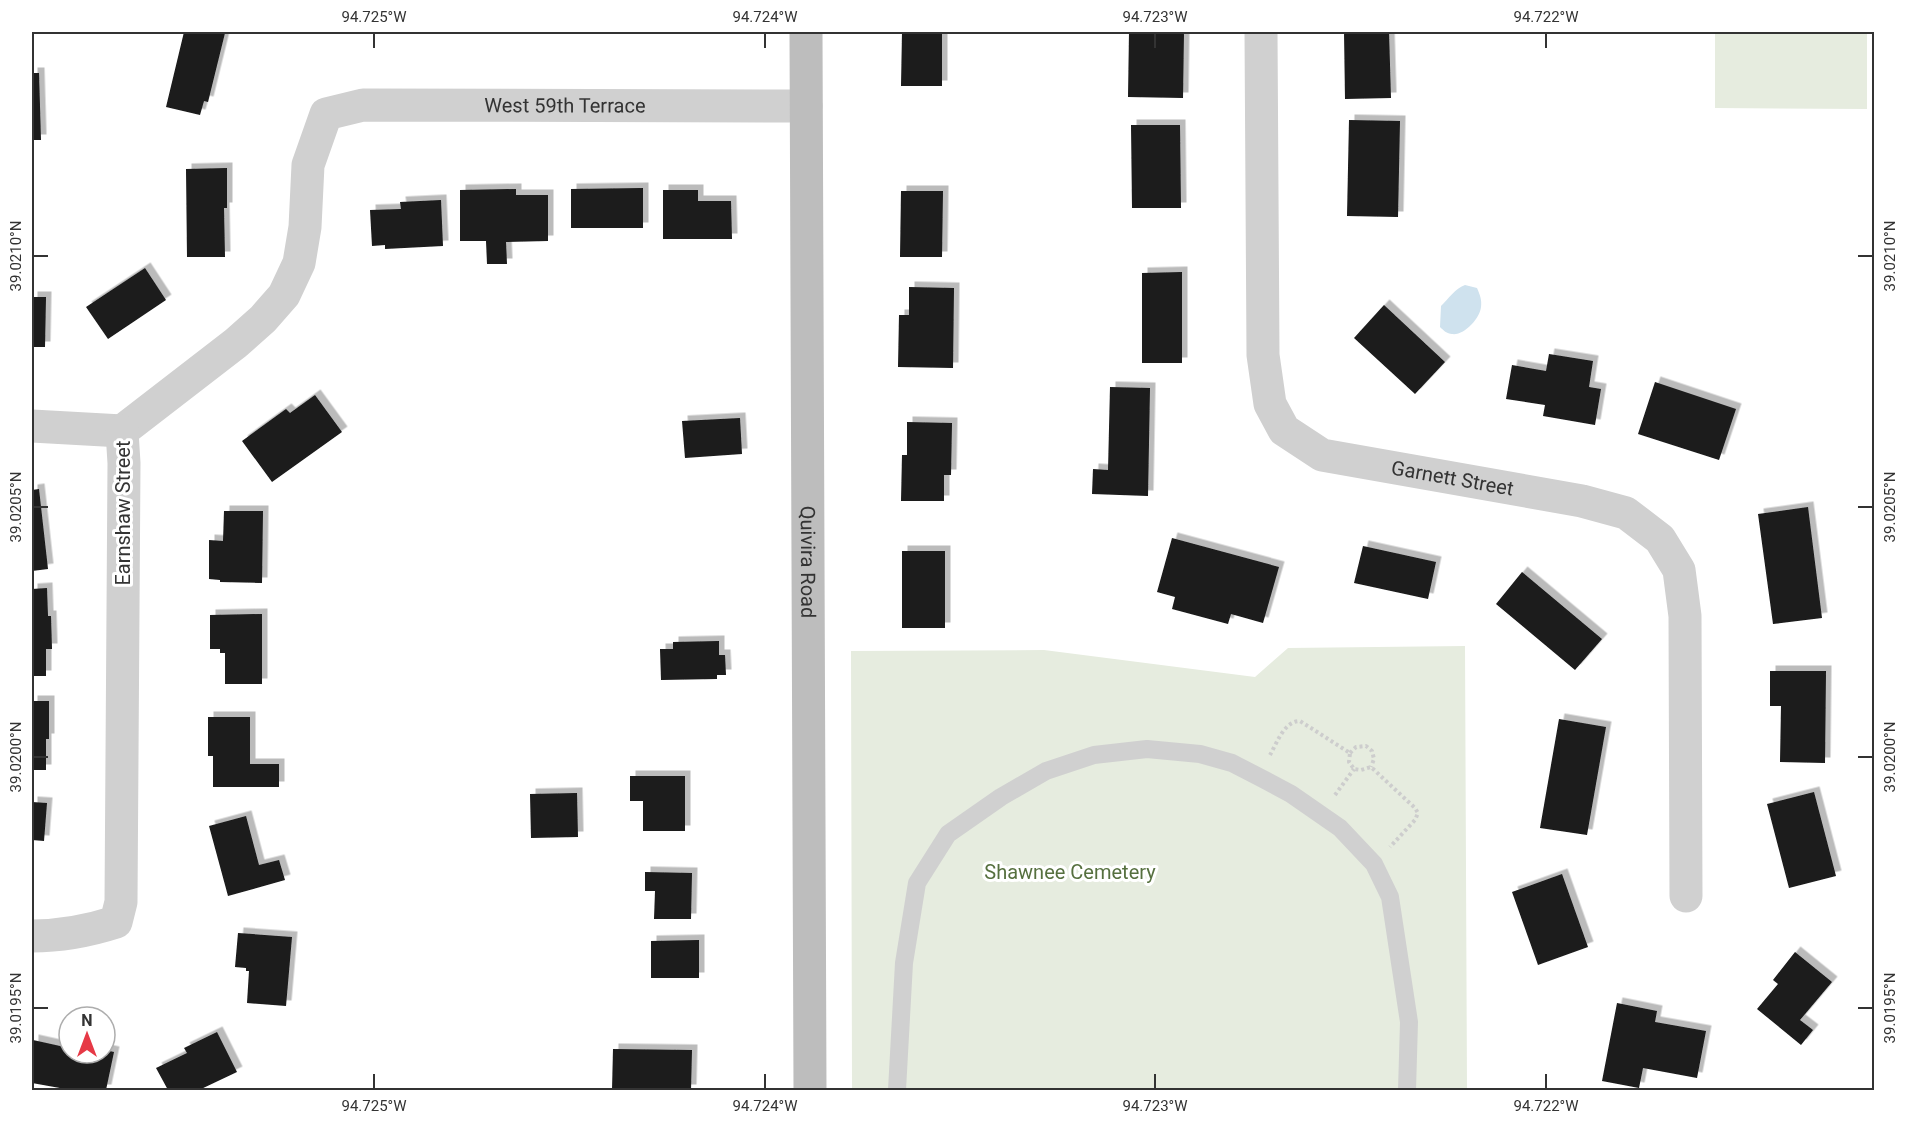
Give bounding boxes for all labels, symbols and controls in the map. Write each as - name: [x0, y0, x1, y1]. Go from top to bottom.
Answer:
- text: 94.725°W: [341, 8, 407, 26]
- text: 94.724°W: [732, 8, 798, 26]
- text: 94.723°W: [1122, 8, 1188, 26]
- text: 94.722°W: [1513, 8, 1579, 26]
- street label: West 59th Terrace: [484, 93, 646, 118]
- text: 39.0210°N: [7, 221, 25, 291]
- text: 39.0210°N: [1881, 221, 1899, 291]
- street label: Earnshaw Street: [111, 440, 135, 586]
- street label: Garnett Street: [1389, 455, 1515, 501]
- text: 39.0205°N: [7, 472, 25, 542]
- text: 39.0205°N: [1881, 472, 1899, 542]
- street label: Quivira Road: [796, 506, 820, 618]
- text: 39.0200°N: [7, 722, 25, 792]
- text: 39.0200°N: [1881, 722, 1899, 792]
- park label: Shawnee Cemetery: [984, 860, 1156, 884]
- text: 39.0195°N: [7, 973, 25, 1043]
- text: 39.0195°N: [1881, 973, 1899, 1043]
- north arrow: [57, 1005, 117, 1065]
- text: N: [81, 1011, 93, 1030]
- text: 94.725°W: [341, 1097, 407, 1115]
- text: 94.724°W: [732, 1097, 798, 1115]
- text: 94.723°W: [1122, 1097, 1188, 1115]
- text: 94.722°W: [1513, 1097, 1579, 1115]

